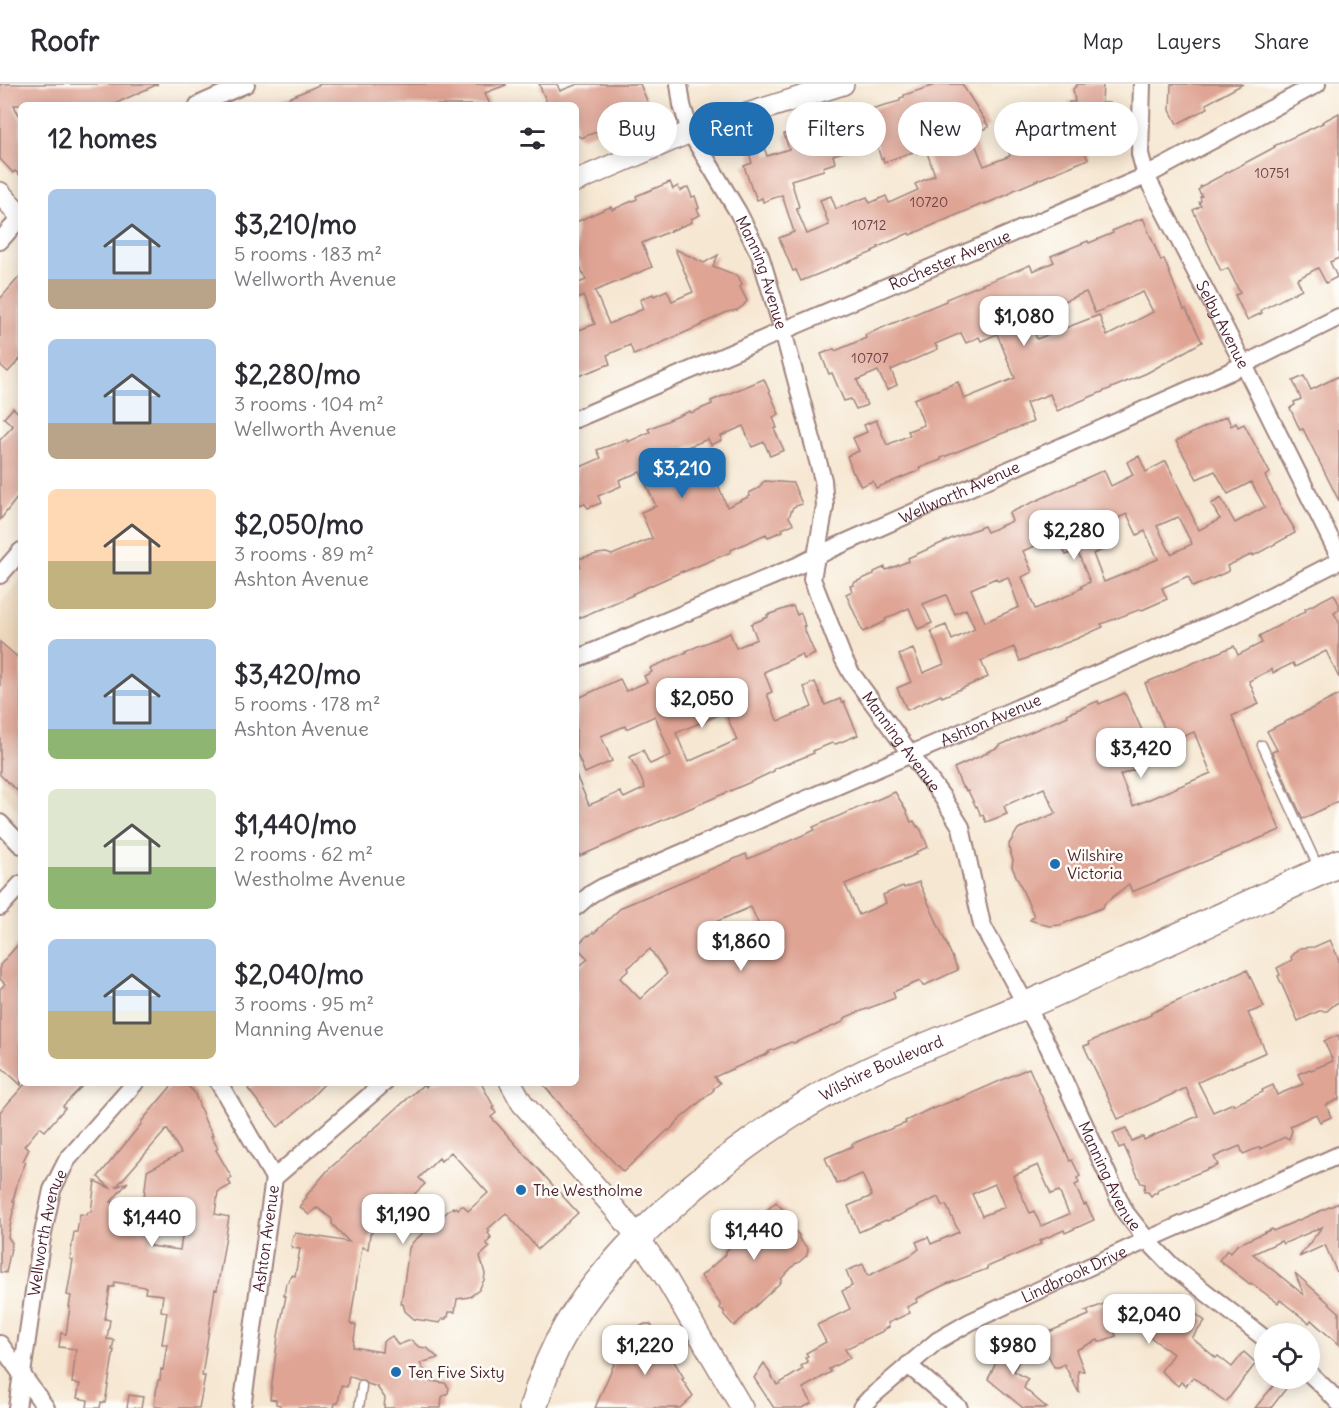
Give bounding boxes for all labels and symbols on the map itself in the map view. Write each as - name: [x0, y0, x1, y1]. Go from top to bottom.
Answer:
- house number: 10751: [1254, 164, 1290, 182]
- house number: 10720: [910, 193, 948, 211]
- street label: Manning Avenue: [732, 212, 792, 332]
- house number: 10712: [852, 216, 887, 234]
- street label: Rochester Avenue: [886, 225, 1013, 295]
- street label: Selby Avenue: [1192, 277, 1254, 372]
- pin: $1,080: [975, 296, 1073, 347]
- house number: 10707: [851, 349, 889, 367]
- pin: $3,210: [633, 448, 731, 499]
- street label: Wellworth Avenue: [896, 456, 1023, 528]
- pin: $2,280: [1025, 510, 1123, 561]
- pin: $2,050: [653, 678, 751, 729]
- street label: Manning Avenue: [858, 687, 945, 796]
- street label: Ashton Avenue: [937, 689, 1044, 750]
- pin: $3,420: [1092, 728, 1190, 779]
- place label: Wilshire Victoria: [1067, 845, 1123, 883]
- marker: Wilshire Victoria: [1048, 857, 1062, 871]
- pin: $1,860: [692, 921, 790, 972]
- street label: Wilshire Boulevard: [816, 1031, 946, 1105]
- street label: Manning Avenue: [1074, 1118, 1146, 1235]
- street label: Wellworth Avenue: [23, 1166, 71, 1298]
- place label: The Westholme: [533, 1180, 643, 1200]
- marker: The Westholme: [514, 1183, 528, 1197]
- street label: Ashton Avenue: [248, 1184, 283, 1293]
- pin: $1,190: [354, 1194, 452, 1245]
- pin: $1,440: [103, 1197, 201, 1248]
- pin: $1,440: [705, 1210, 803, 1261]
- street label: Lindbrook Drive: [1018, 1241, 1130, 1307]
- pin: $2,040: [1100, 1294, 1198, 1345]
- pin: $1,220: [596, 1325, 694, 1376]
- pin: $980: [977, 1325, 1049, 1376]
- place label: Ten Five Sixty: [408, 1362, 505, 1382]
- marker: Ten Five Sixty: [389, 1365, 403, 1379]

